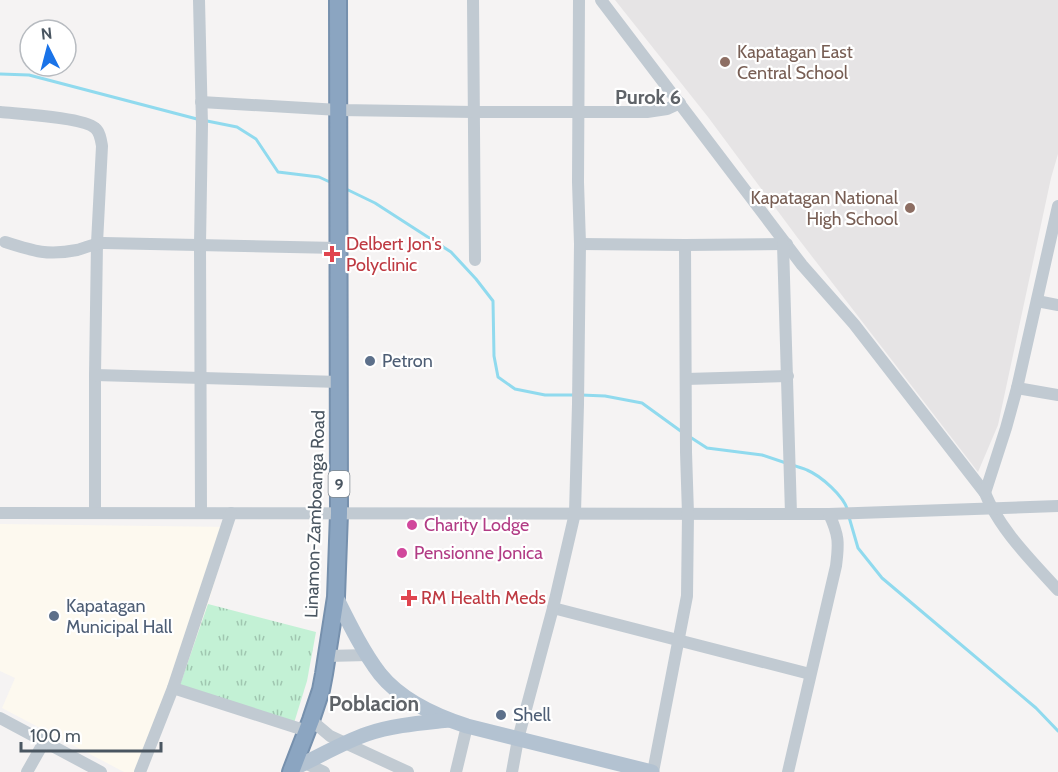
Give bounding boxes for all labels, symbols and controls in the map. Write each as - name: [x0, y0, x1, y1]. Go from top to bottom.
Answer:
- north arrow: [18, 18, 78, 78]
- text: N: [40, 24, 53, 44]
- place label: Kapatagan East Central School: [737, 41, 853, 84]
- marker: Kapatagan East Central School: [718, 55, 732, 69]
- district label: Purok 6: [615, 85, 681, 109]
- place label: Kapatagan National High School: [751, 187, 899, 230]
- marker: Kapatagan National High School: [903, 201, 917, 215]
- place label: Delbert Jon's Polyclinic: [346, 233, 442, 276]
- marker: Delbert Jon's Polyclinic: [323, 245, 341, 263]
- place label: Petron: [382, 350, 433, 372]
- marker: Petron: [363, 354, 377, 368]
- street label: Linamon-Zamboanga Road: [300, 410, 330, 618]
- road number: 9: [328, 471, 350, 497]
- place label: Charity Lodge: [424, 514, 529, 536]
- marker: Charity Lodge: [405, 518, 419, 532]
- place label: Pensionne Jonica: [414, 542, 543, 564]
- marker: Pensionne Jonica: [395, 546, 409, 560]
- place label: RM Health Meds: [421, 587, 546, 609]
- marker: RM Health Meds: [402, 591, 416, 605]
- place label: Kapatagan Municipal Hall: [66, 595, 173, 638]
- marker: Kapatagan Municipal Hall: [47, 609, 61, 623]
- district label: Poblacion: [329, 691, 419, 716]
- place label: Shell: [513, 704, 552, 726]
- marker: Shell: [494, 708, 508, 722]
- scale bar: [21, 715, 160, 753]
- text: 100 m: [30, 725, 81, 747]

